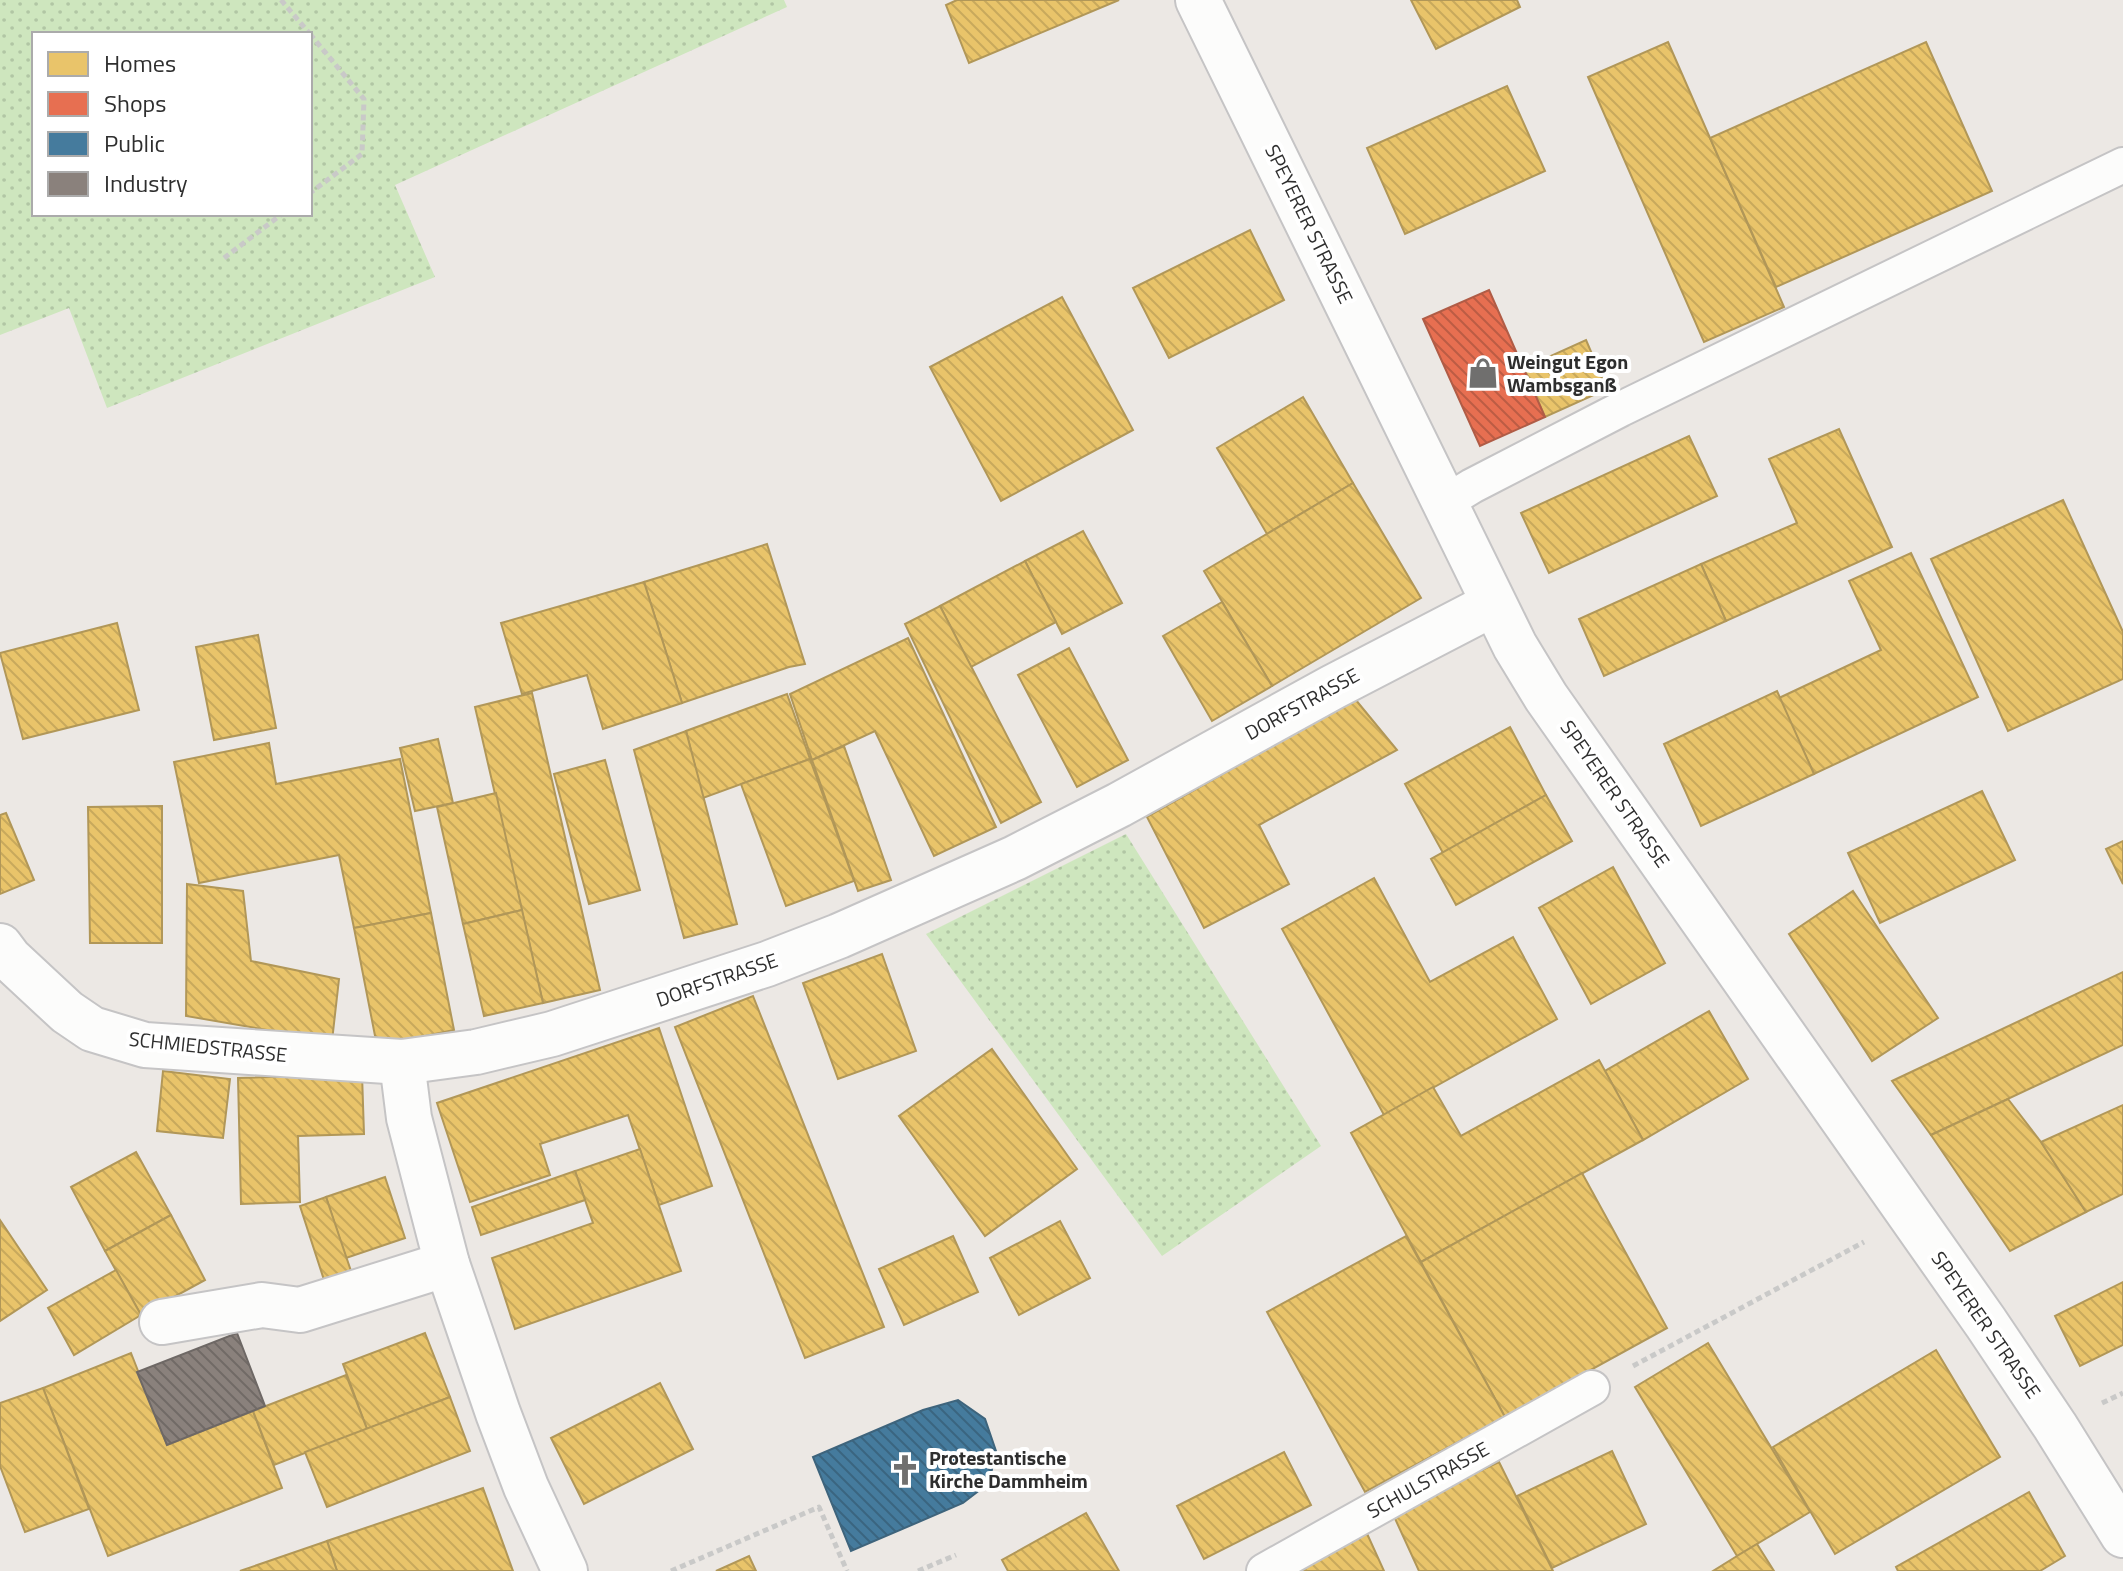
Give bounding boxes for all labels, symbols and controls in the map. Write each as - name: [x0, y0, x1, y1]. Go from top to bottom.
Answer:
- legend: [32, 32, 312, 216]
- text: Homes: [104, 45, 176, 81]
- text: Shops: [104, 85, 166, 121]
- text: Public: [104, 125, 165, 161]
- street label: SPEYERER STRASSE: [1257, 139, 1361, 309]
- text: Industry: [104, 165, 188, 201]
- place label: Weingut Egon Wambsganß: [1507, 346, 1628, 400]
- shop icon: Weingut Egon Wambsganß: [1466, 356, 1500, 390]
- street label: DORFSTRASSE: [1239, 659, 1365, 748]
- street label: SPEYERER STRASSE: [1553, 714, 1678, 874]
- street label: DORFSTRASSE: [652, 944, 782, 1015]
- street label: SCHMIEDSTRASSE: [127, 1023, 289, 1070]
- street label: SPEYERER STRASSE: [1924, 1245, 2049, 1405]
- street label: SCHULSTRASSE: [1361, 1433, 1495, 1526]
- place label: Protestantische Kirche Dammheim: [929, 1442, 1088, 1496]
- church icon: Protestantische Kirche Dammheim: [888, 1453, 922, 1487]

